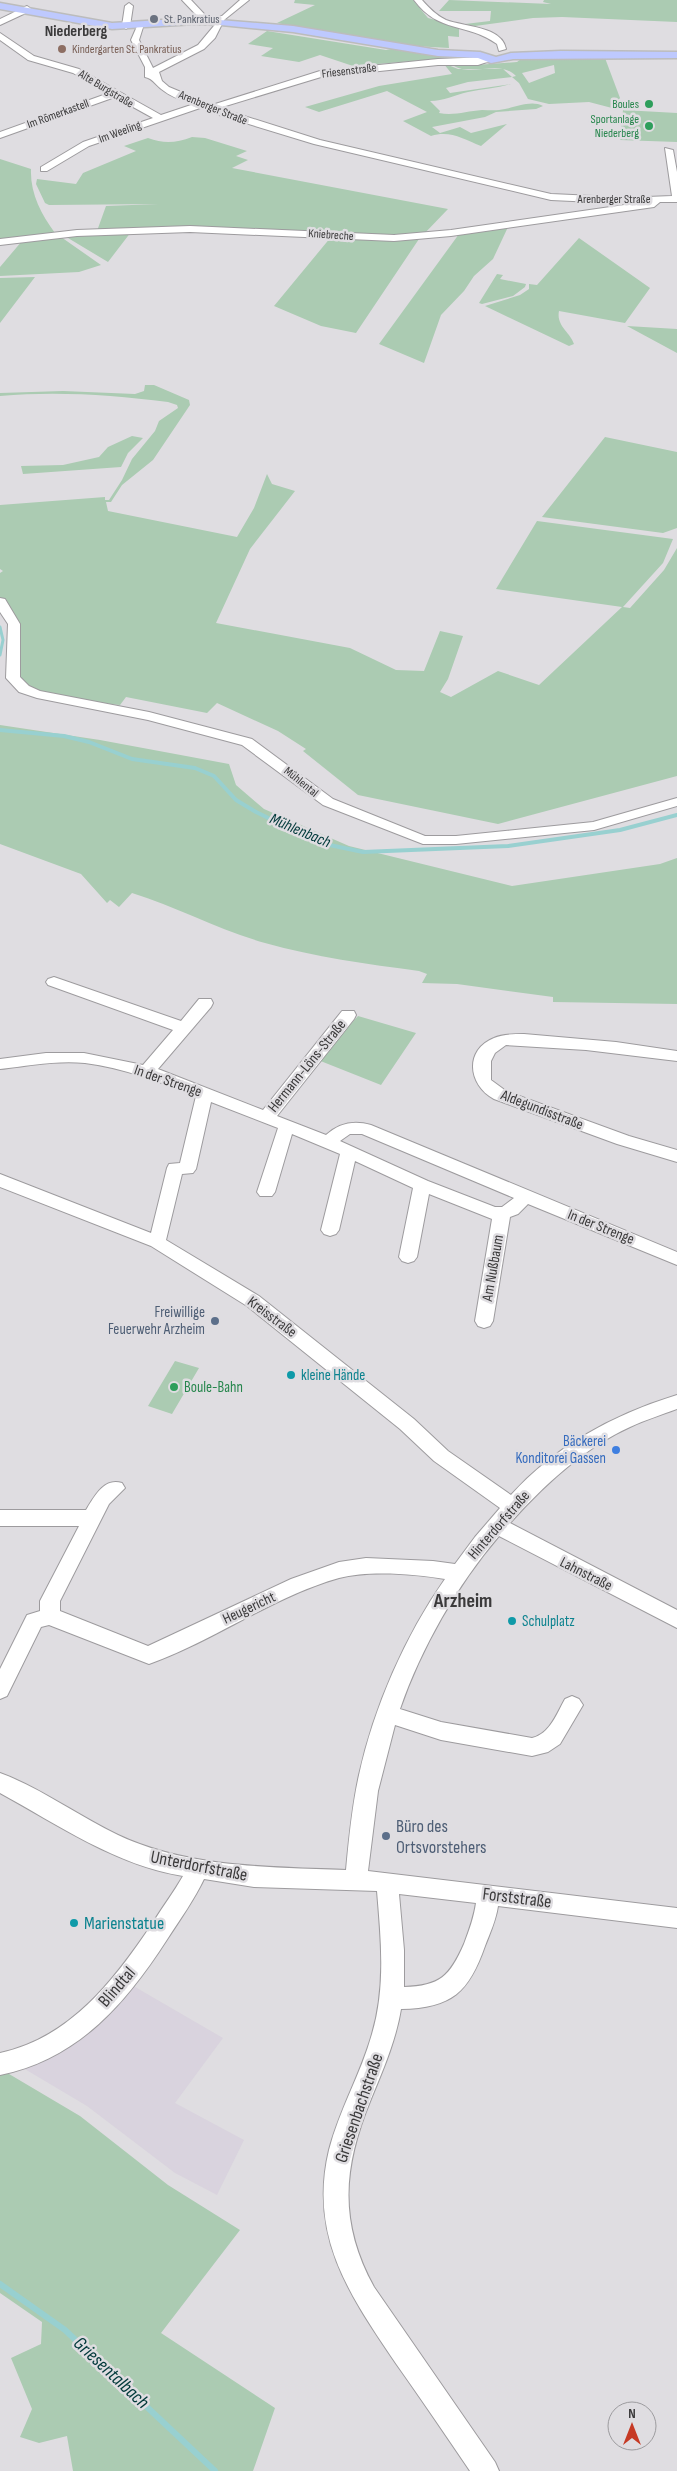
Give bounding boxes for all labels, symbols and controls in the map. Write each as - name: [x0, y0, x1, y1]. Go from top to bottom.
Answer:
- place label: St. Pankratius: [164, 12, 219, 27]
- marker: St. Pankratius: [148, 13, 160, 25]
- district label: Niederberg: [45, 22, 108, 41]
- place label: Kindergarten St. Pankratius: [72, 42, 182, 57]
- marker: Kindergarten St. Pankratius: [56, 43, 68, 55]
- street label: Friesenstraße: [321, 60, 377, 82]
- street label: Alte Burgstraße: [75, 66, 136, 111]
- street label: Arenberger Straße: [175, 87, 250, 129]
- street label: Im Römerkastell: [25, 96, 91, 132]
- place label: Boules: [612, 97, 639, 112]
- marker: Boules: [643, 98, 655, 110]
- place label: Sportanlage Niederberg: [591, 112, 639, 141]
- street label: Im Weeling: [97, 117, 143, 147]
- marker: Sportanlage Niederberg: [643, 120, 655, 132]
- street label: Arenberger Straße: [577, 192, 651, 207]
- street label: Kniebreche: [308, 226, 354, 244]
- street label: Mühlental: [281, 764, 321, 800]
- water label: Mühlenbach: [267, 810, 334, 852]
- street label: Hermann-Löns-Straße: [264, 1016, 350, 1116]
- street label: In der Strenge: [132, 1061, 204, 1101]
- street label: Aldegundisstraße: [497, 1085, 586, 1134]
- street label: In der Strenge: [565, 1205, 637, 1249]
- street label: Am Nußbaum: [478, 1233, 508, 1304]
- street label: Kreisstraße: [244, 1292, 300, 1342]
- place label: Freiwillige Feuerwehr Arzheim: [108, 1303, 205, 1339]
- marker: Freiwillige Feuerwehr Arzheim: [209, 1315, 221, 1327]
- place label: kleine Hände: [301, 1366, 365, 1385]
- marker: kleine Hände: [285, 1369, 297, 1381]
- place label: Boule-Bahn: [184, 1378, 243, 1397]
- marker: Boule-Bahn: [168, 1381, 180, 1393]
- place label: Bäckerei Konditorei Gassen: [516, 1432, 606, 1468]
- marker: Bäckerei Konditorei Gassen: [610, 1444, 622, 1456]
- street label: Hinterdorfstraße: [464, 1487, 534, 1563]
- street label: Lahnstraße: [557, 1553, 615, 1595]
- street label: Heugericht: [220, 1587, 279, 1628]
- district label: Arzheim: [433, 1589, 492, 1613]
- place label: Schulplatz: [522, 1612, 575, 1631]
- marker: Schulplatz: [506, 1615, 518, 1627]
- place label: Büro des Ortsvorstehers: [396, 1816, 487, 1858]
- marker: Büro des Ortsvorstehers: [380, 1830, 392, 1842]
- street label: Unterdorfstraße: [149, 1846, 249, 1886]
- street label: Forststraße: [481, 1883, 553, 1913]
- place label: Marienstatue: [84, 1913, 164, 1934]
- marker: Marienstatue: [68, 1917, 80, 1929]
- street label: Blindtal: [94, 1963, 140, 2011]
- street label: Griesenbachstraße: [331, 2051, 387, 2165]
- water label: Griesentalbach: [68, 2332, 154, 2414]
- north arrow: [607, 2401, 657, 2451]
- text: N: [628, 2405, 636, 2422]

